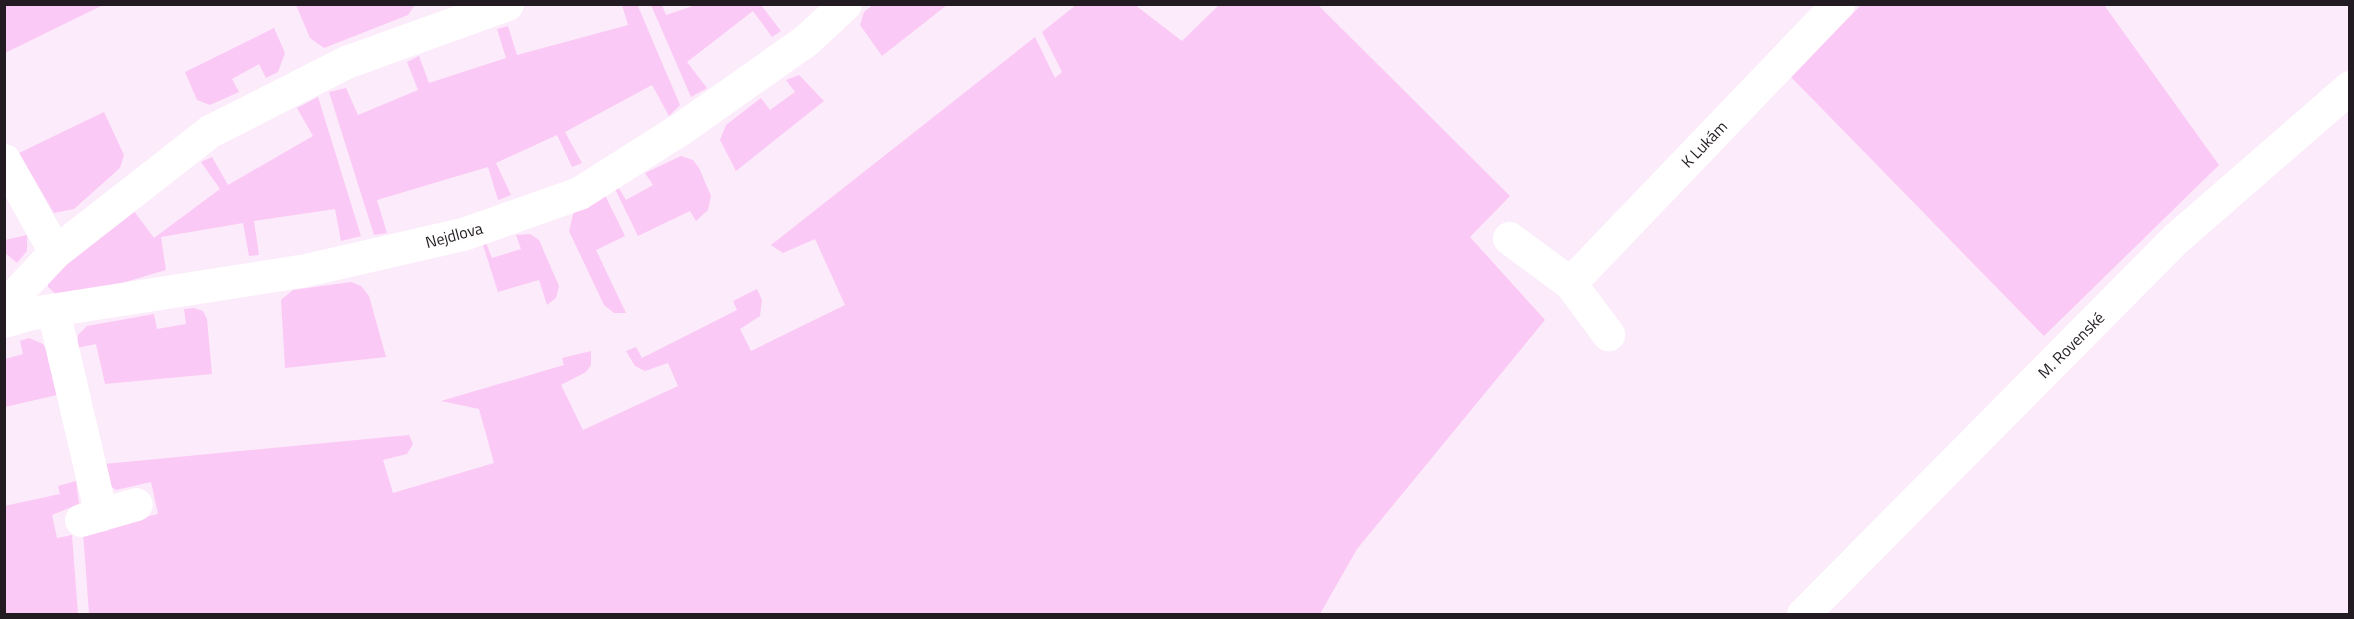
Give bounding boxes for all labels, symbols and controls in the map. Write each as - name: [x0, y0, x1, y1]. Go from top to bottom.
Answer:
- street label: K Lukám: [1677, 117, 1731, 171]
- street label: Nejdlova: [423, 218, 485, 252]
- street label: M. Rovenské: [2034, 308, 2108, 382]

